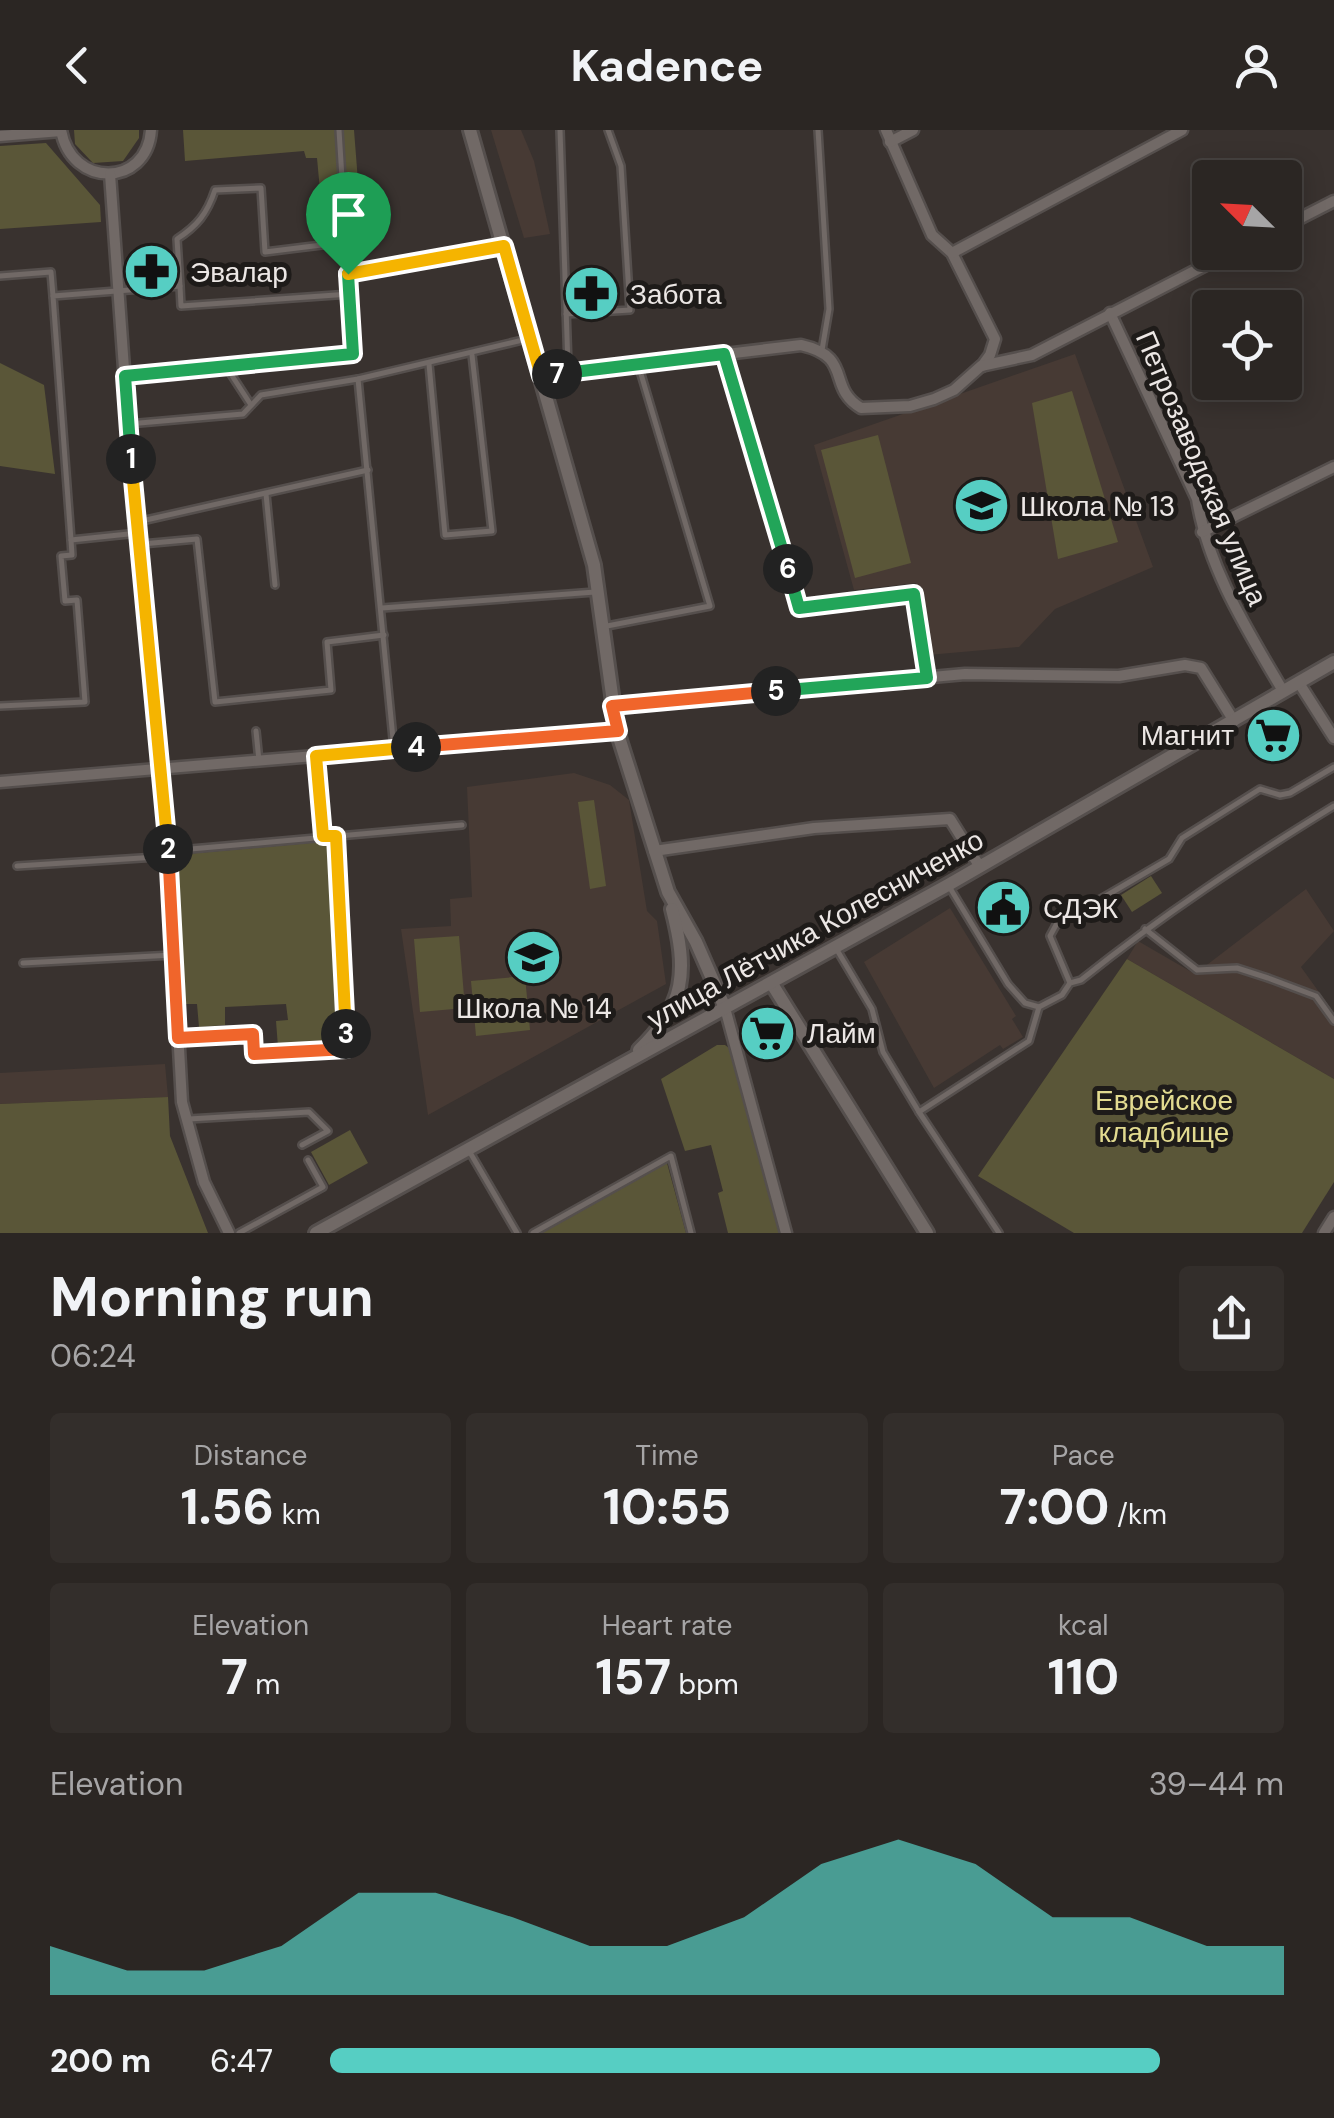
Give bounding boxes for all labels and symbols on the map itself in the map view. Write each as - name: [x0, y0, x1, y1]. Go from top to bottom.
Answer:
- north arrow: [1192, 160, 1302, 270]
- pin: [306, 172, 391, 275]
- pharmacy icon: Эвалар: [121, 242, 181, 302]
- place label: Эвалар: [190, 254, 288, 291]
- pharmacy icon: Забота: [561, 264, 621, 324]
- place label: Забота: [630, 276, 722, 313]
- street label: Петрозаводская улица: [1127, 325, 1276, 611]
- pin: 7: [532, 349, 582, 399]
- pin: 1: [106, 434, 156, 484]
- school or university icon: Школа № 13: [951, 476, 1011, 536]
- place label: Школа № 13: [1020, 488, 1175, 525]
- pin: 6: [763, 544, 813, 594]
- pin: 5: [751, 666, 801, 716]
- supermarket icon: Магнит: [1243, 705, 1303, 765]
- place label: Магнит: [1141, 717, 1234, 754]
- pin: 4: [391, 722, 441, 772]
- street label: улица Лётчика Колесниченко: [640, 821, 990, 1038]
- pin: 2: [143, 824, 193, 874]
- public building icon: СДЭК: [974, 878, 1034, 938]
- place label: СДЭК: [1043, 890, 1119, 927]
- school or university icon: Школа № 14: [504, 927, 564, 987]
- place label: Школа № 14: [456, 990, 612, 1027]
- supermarket icon: Лайм: [738, 1003, 798, 1063]
- pin: 3: [321, 1009, 371, 1059]
- place label: Лайм: [807, 1015, 876, 1052]
- park label: Еврейское кладбище: [1095, 1082, 1233, 1151]

